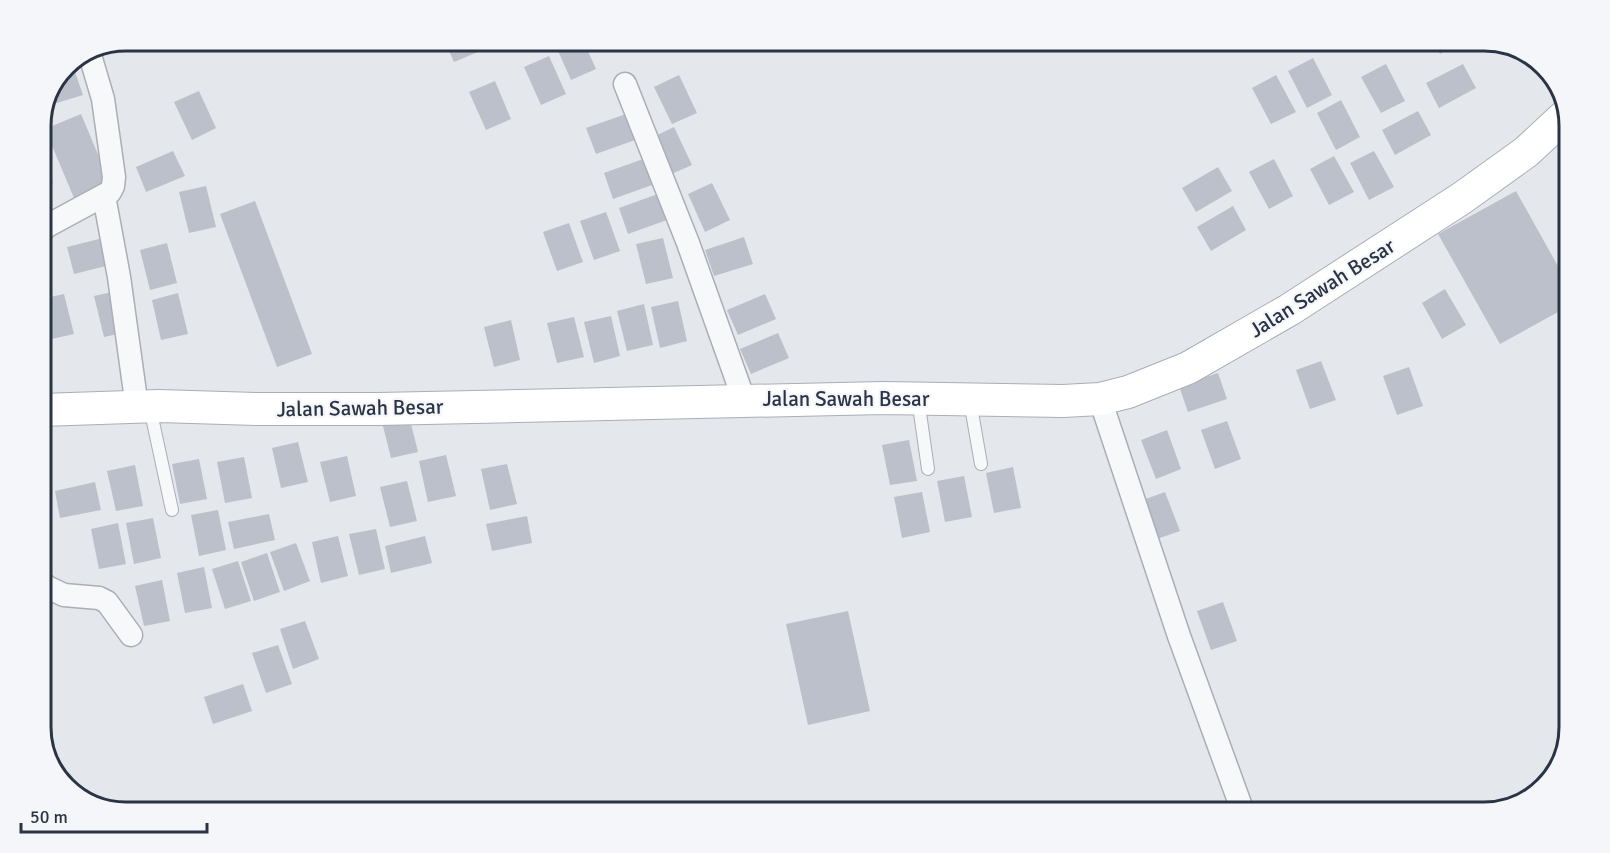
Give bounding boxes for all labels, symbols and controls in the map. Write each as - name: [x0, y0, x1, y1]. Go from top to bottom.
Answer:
- street label: Jalan Sawah Besar: [1244, 233, 1400, 343]
- street label: Jalan Sawah Besar: [763, 386, 930, 412]
- street label: Jalan Sawah Besar: [276, 394, 444, 422]
- scale bar: [21, 796, 207, 834]
- text: 50 m: [30, 806, 68, 828]

